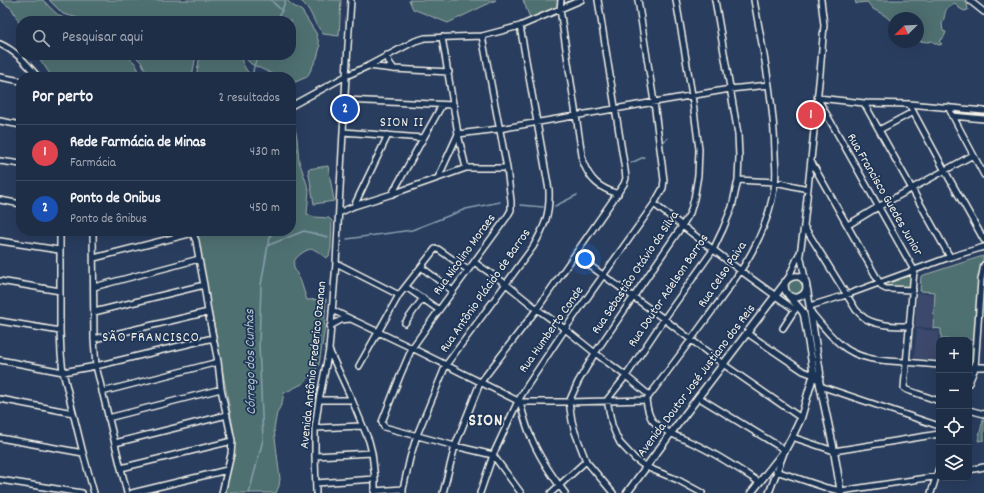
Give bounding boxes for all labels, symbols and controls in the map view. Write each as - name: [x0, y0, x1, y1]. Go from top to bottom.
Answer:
- north arrow: [888, 12, 924, 48]
- search box: [16, 16, 296, 60]
- icon: search: [30, 27, 52, 49]
- text: Pesquisar aqui: [62, 27, 143, 49]
- text: Por perto: [32, 86, 93, 110]
- text: 2 resultados: [218, 89, 280, 108]
- pin: 2: [332, 94, 358, 124]
- pin: 1: [798, 100, 824, 130]
- district label: SION II: [380, 113, 424, 133]
- street label: Rua Francisco Guedes Junior: [841, 130, 927, 260]
- text: Rede Farmácia de Minas: [70, 132, 206, 154]
- text: 1: [44, 143, 46, 162]
- text: 430 m: [250, 143, 280, 162]
- text: Farmácia: [70, 154, 116, 173]
- text: Ponto de Onibus: [70, 188, 161, 210]
- text: 2: [42, 199, 48, 218]
- text: 450 m: [250, 199, 280, 218]
- street label: Rua Sebastião Otávio da Silva: [587, 207, 685, 339]
- text: Ponto de ônibus: [70, 210, 147, 229]
- street label: Rua Nicolino Moraes: [429, 210, 501, 300]
- street label: Rua Antônio Plácido de Barros: [436, 225, 536, 357]
- street label: Rua Doutor Adelson Barros: [624, 231, 714, 351]
- street label: Rua Celso Paiva: [694, 237, 753, 312]
- your location: [575, 249, 595, 269]
- street label: Avenida Antônio Frederico Ozanan: [296, 280, 332, 450]
- street label: Rua Humberto Conde: [515, 283, 589, 377]
- street label: Avenida Doutor José Justiano dos Reis: [633, 301, 761, 461]
- water label: Córrego dos Cunhas: [240, 308, 262, 415]
- district label: SÃO FRANCISCO: [102, 328, 200, 348]
- map controls: [936, 337, 972, 481]
- button: +: [936, 337, 972, 373]
- button: −: [936, 373, 972, 409]
- button: locate: [936, 409, 972, 445]
- district label: SION: [469, 410, 503, 434]
- button: layers: [936, 445, 972, 481]

